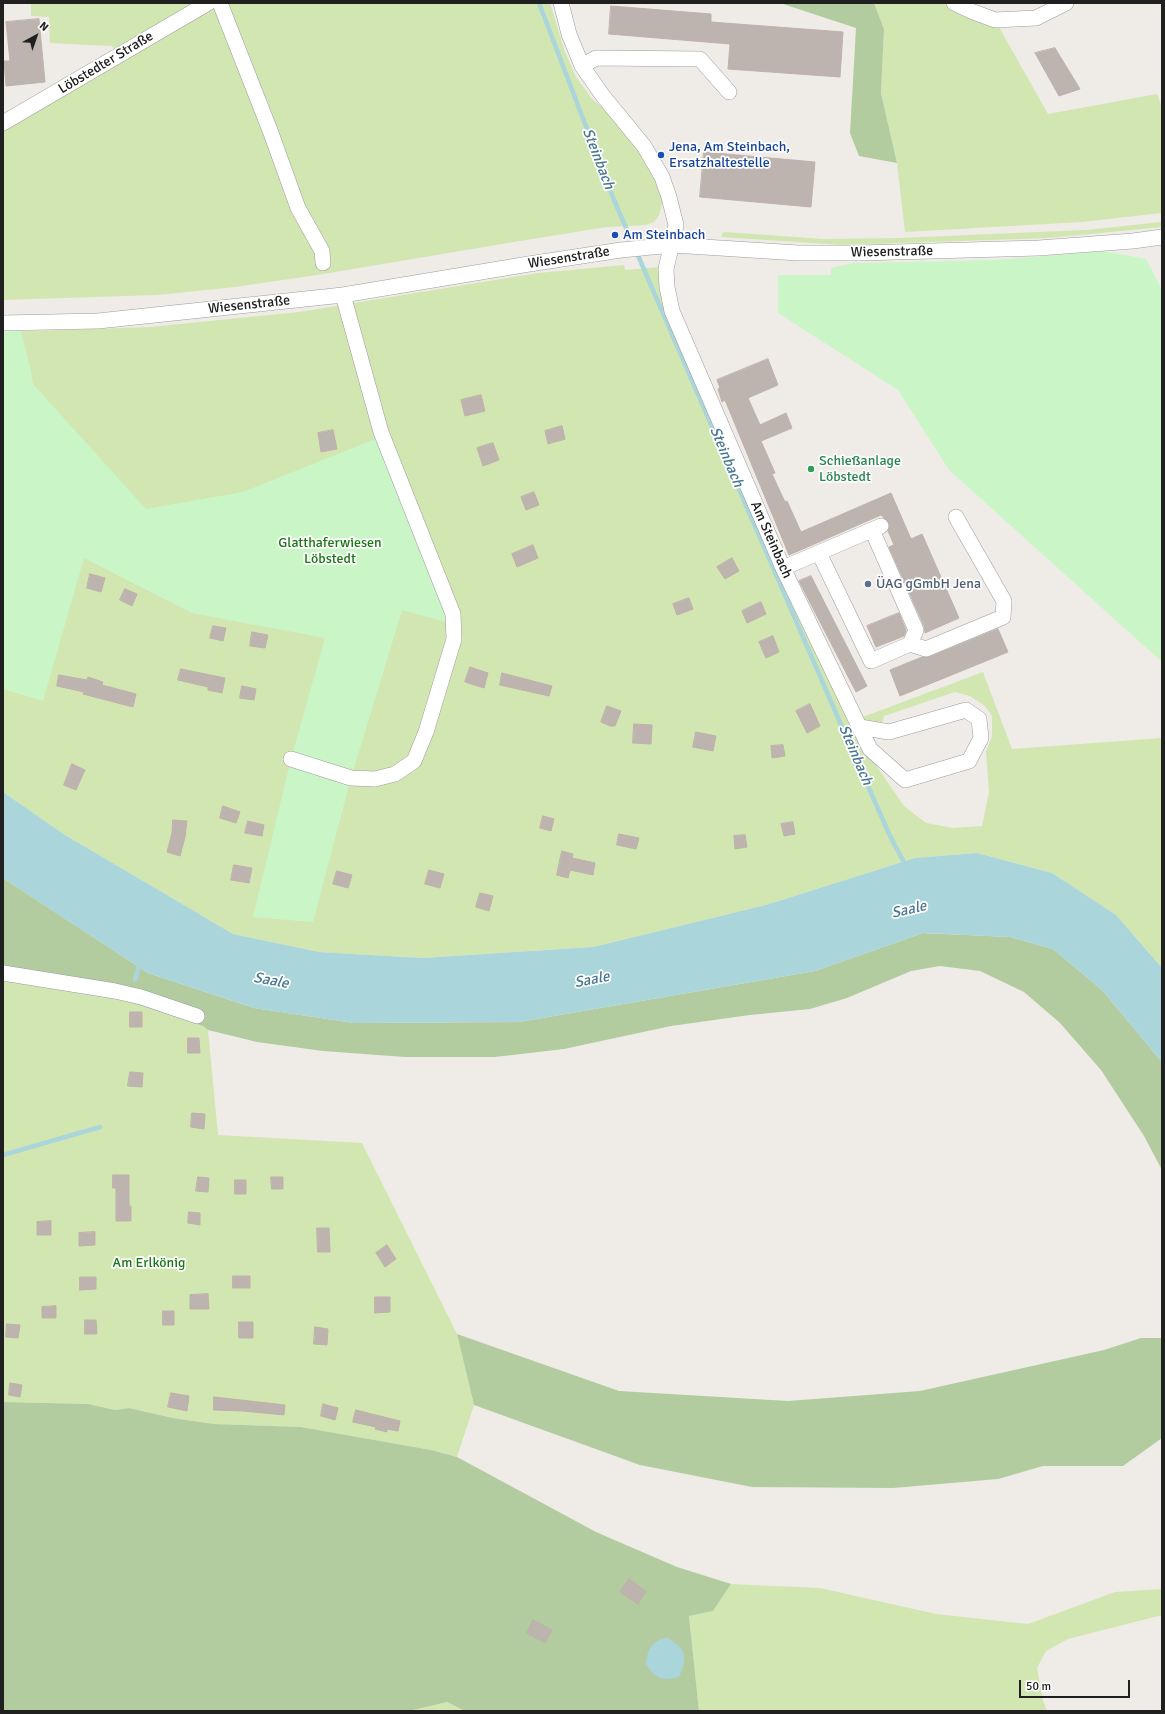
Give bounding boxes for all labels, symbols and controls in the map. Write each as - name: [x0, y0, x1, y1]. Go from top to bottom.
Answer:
- north arrow: [16, 16, 56, 56]
- text: N: [37, 19, 51, 34]
- street label: Löbstedter Straße: [56, 28, 156, 98]
- water label: Steinbach: [578, 126, 618, 192]
- place label: Jena, Am Steinbach, Ersatzhaltestelle: [669, 139, 790, 172]
- marker: Jena, Am Steinbach, Ersatzhaltestelle: [656, 150, 666, 160]
- place label: Am Steinbach: [623, 227, 705, 243]
- marker: Am Steinbach: [610, 230, 620, 240]
- street label: Wiesenstraße: [527, 243, 611, 273]
- street label: Wiesenstraße: [851, 243, 933, 261]
- street label: Wiesenstraße: [207, 292, 291, 318]
- water label: Steinbach: [705, 424, 747, 490]
- place label: Schießanlage Löbstedt: [819, 453, 901, 486]
- marker: Schießanlage Löbstedt: [806, 464, 816, 474]
- street label: Am Steinbach: [747, 499, 795, 581]
- park label: Glatthaferwiesen Löbstedt: [278, 535, 382, 568]
- place label: ÜAG gGmbH Jena: [876, 576, 981, 592]
- marker: ÜAG gGmbH Jena: [863, 579, 873, 589]
- water label: Steinbach: [834, 722, 876, 788]
- water label: Saale: [890, 897, 928, 923]
- water label: Saale: [573, 968, 611, 992]
- water label: Saale: [252, 969, 290, 993]
- park label: Am Erlkönig: [113, 1255, 185, 1271]
- scale bar: [1021, 1672, 1132, 1698]
- text: 50 m: [1026, 1679, 1051, 1694]

